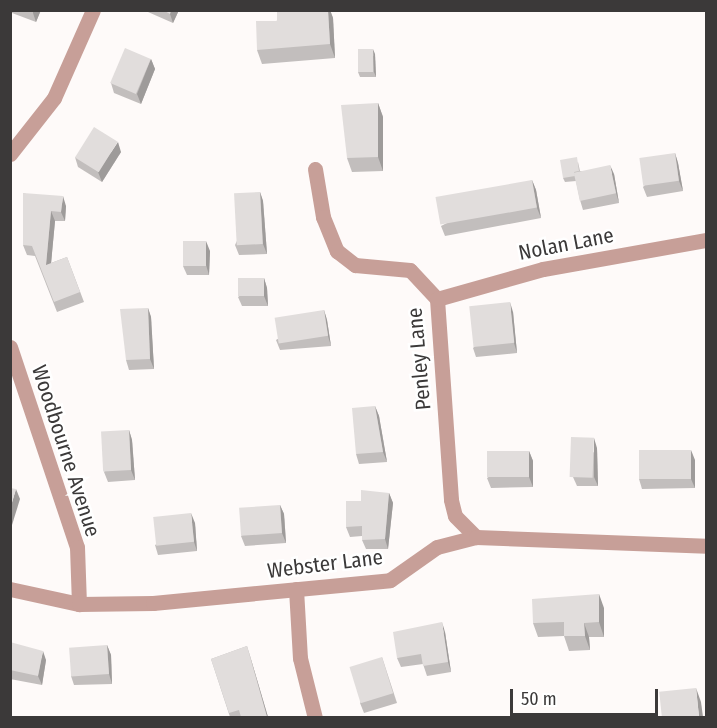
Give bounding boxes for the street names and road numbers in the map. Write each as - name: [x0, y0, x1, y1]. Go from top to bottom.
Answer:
- street label: Nolan Lane: [516, 222, 616, 266]
- street label: Penley Lane: [402, 307, 436, 411]
- street label: Woodbourne Avenue: [26, 362, 106, 540]
- street label: Webster Lane: [266, 544, 384, 584]

